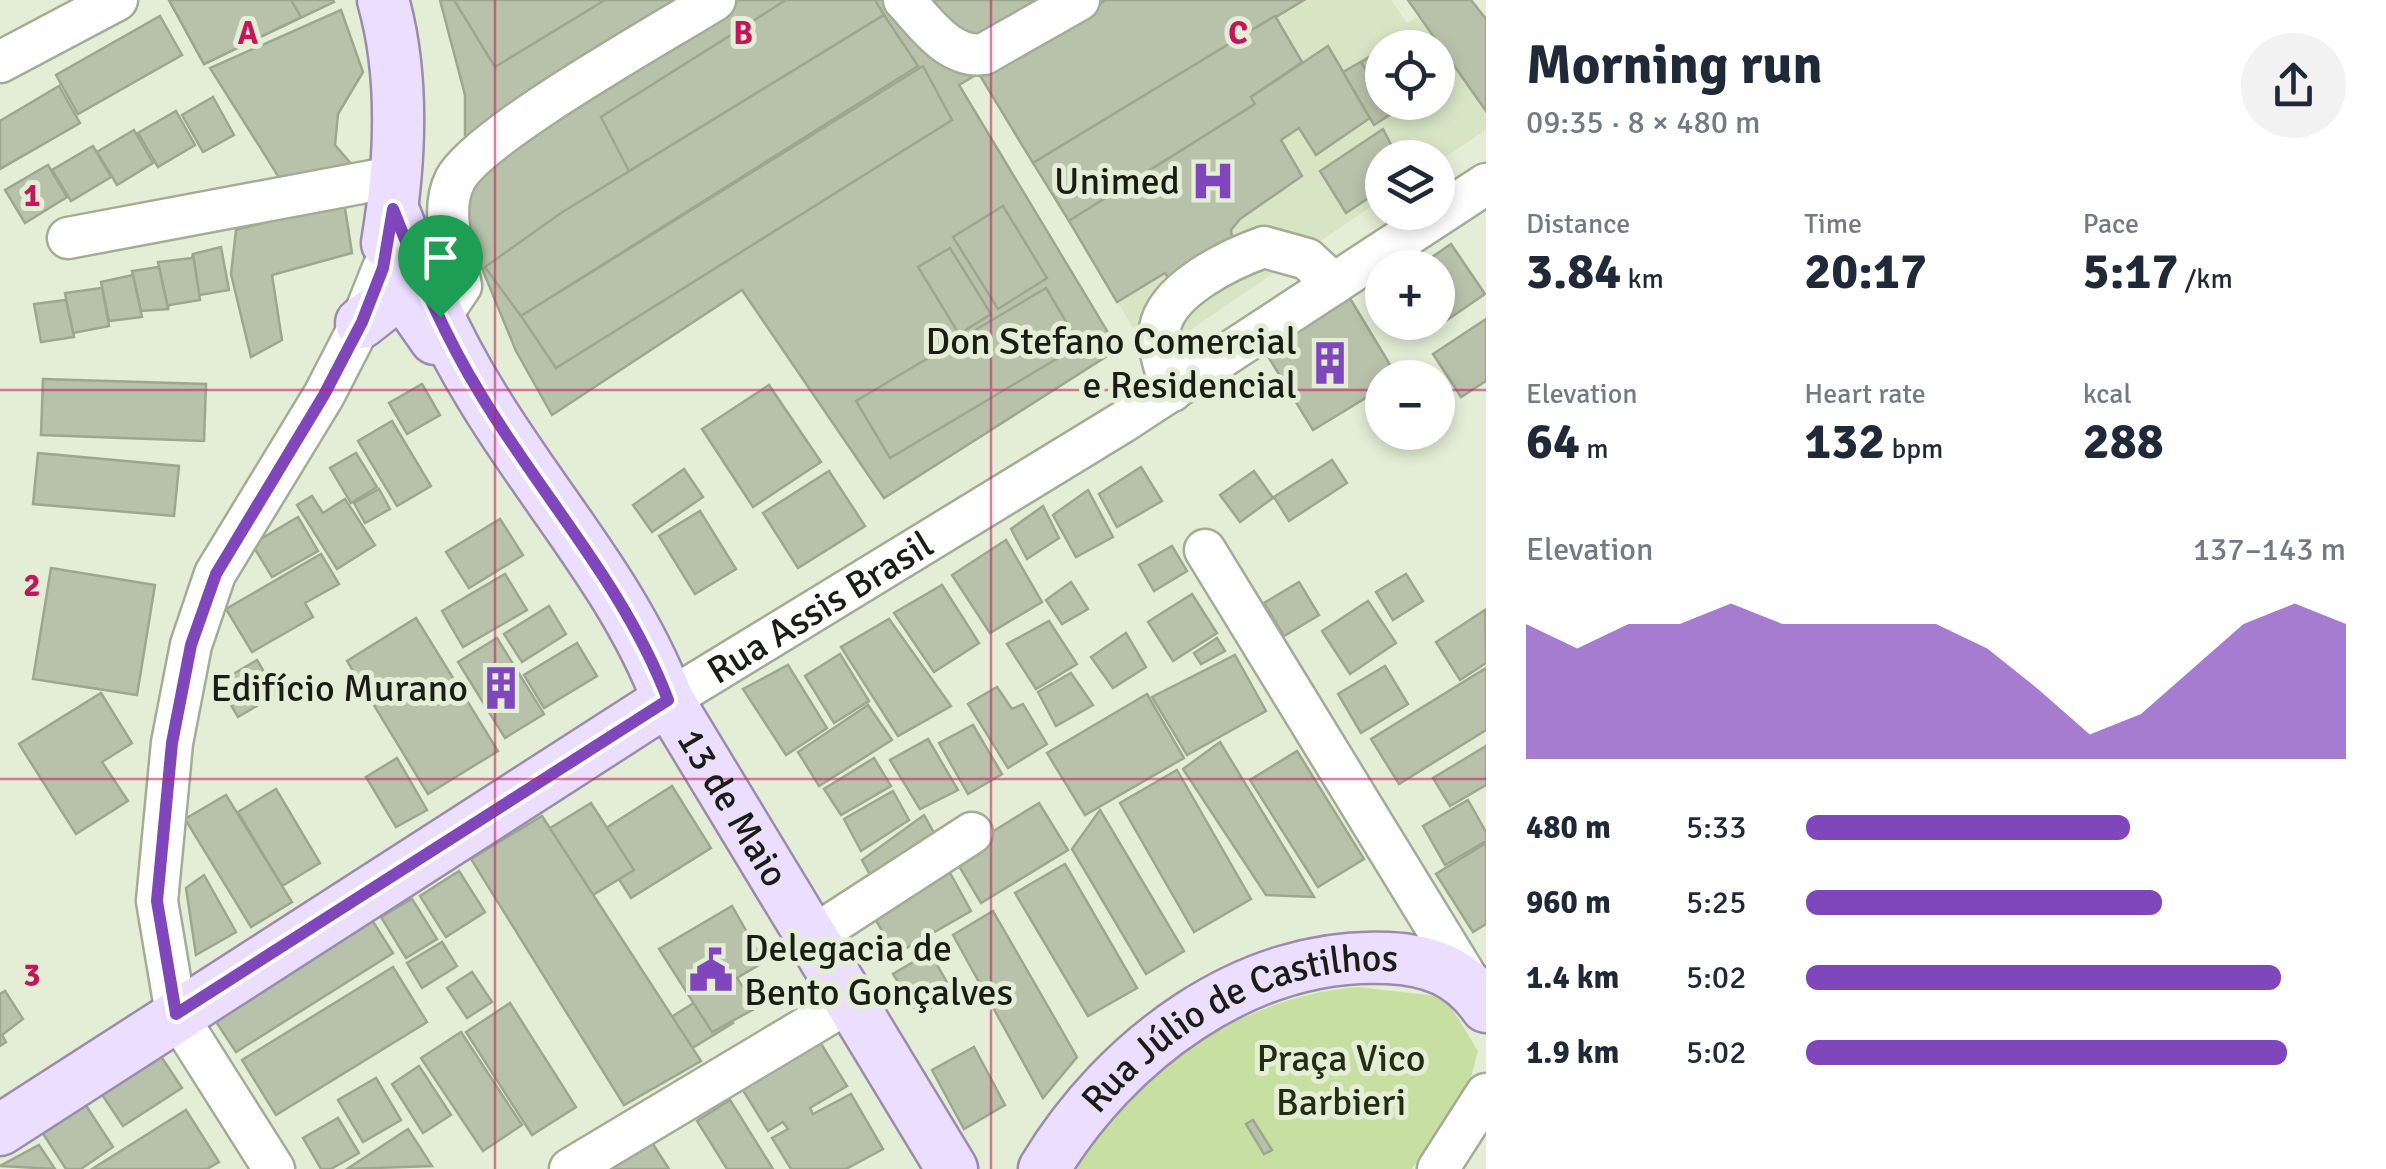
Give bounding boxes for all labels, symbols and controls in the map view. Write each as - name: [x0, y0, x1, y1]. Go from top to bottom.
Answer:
- text: A: [238, 14, 259, 53]
- text: B: [733, 14, 753, 53]
- text: C: [1228, 14, 1248, 53]
- map controls: [1365, 30, 1455, 450]
- button: locate: [1365, 30, 1455, 120]
- text: Morning run: [1526, 31, 1823, 99]
- button: share: [2241, 33, 2346, 138]
- text: 09:35 · 8 × 480 m: [1526, 103, 1761, 142]
- button: layers: [1365, 140, 1455, 230]
- hospital icon: Unimed: [1189, 157, 1237, 205]
- place label: Unimed: [1054, 158, 1180, 205]
- text: 1: [23, 176, 41, 215]
- text: Distance: [1526, 207, 1630, 241]
- text: Time: [1804, 207, 1862, 241]
- text: Pace: [2083, 207, 2139, 241]
- pin: [398, 215, 483, 318]
- icon: arrive: [413, 230, 468, 285]
- text: 3.84: [1526, 241, 1621, 303]
- text: 20:17: [1804, 241, 1927, 303]
- text: 5:17: [2083, 241, 2178, 303]
- button: +: [1365, 250, 1455, 340]
- text: km: [1621, 262, 1664, 296]
- text: /km: [2178, 262, 2233, 296]
- place label: Don Stefano Comercial e Residencial: [926, 318, 1297, 409]
- building icon: Don Stefano Comercial e Residencial: [1306, 339, 1354, 387]
- button: −: [1365, 360, 1455, 450]
- text: Elevation: [1526, 377, 1638, 411]
- text: Heart rate: [1804, 377, 1926, 411]
- text: kcal: [2083, 377, 2132, 411]
- text: 64: [1526, 411, 1580, 473]
- text: 132: [1804, 411, 1885, 473]
- text: 288: [2083, 411, 2164, 473]
- text: m: [1580, 432, 1609, 466]
- text: bpm: [1885, 432, 1943, 466]
- street label: Rua Assis Brasil: [698, 520, 941, 694]
- text: Elevation: [1526, 530, 1653, 569]
- text: 137–143 m: [2193, 530, 2346, 569]
- text: 2: [23, 566, 41, 605]
- building icon: Edifício Murano: [477, 664, 525, 712]
- place label: Edifício Murano: [210, 665, 468, 712]
- street label: 13 de Maio: [667, 719, 799, 895]
- text: 480 m: [1526, 808, 1611, 847]
- text: 5:33: [1686, 808, 1746, 847]
- text: 960 m: [1526, 883, 1611, 922]
- text: 5:25: [1686, 883, 1746, 922]
- place label: Delegacia de Bento Gonçalves: [744, 925, 1013, 1016]
- street label: Rua Júlio de Castilhos: [1071, 934, 1400, 1122]
- public building icon: Delegacia de Bento Gonçalves: [687, 946, 735, 994]
- text: 3: [23, 956, 41, 995]
- text: 1.4 km: [1526, 958, 1619, 997]
- text: 5:02: [1686, 958, 1746, 997]
- text: 1.9 km: [1526, 1033, 1619, 1072]
- text: 5:02: [1686, 1033, 1746, 1072]
- park label: Praça Vico Barbieri: [1257, 1035, 1425, 1126]

